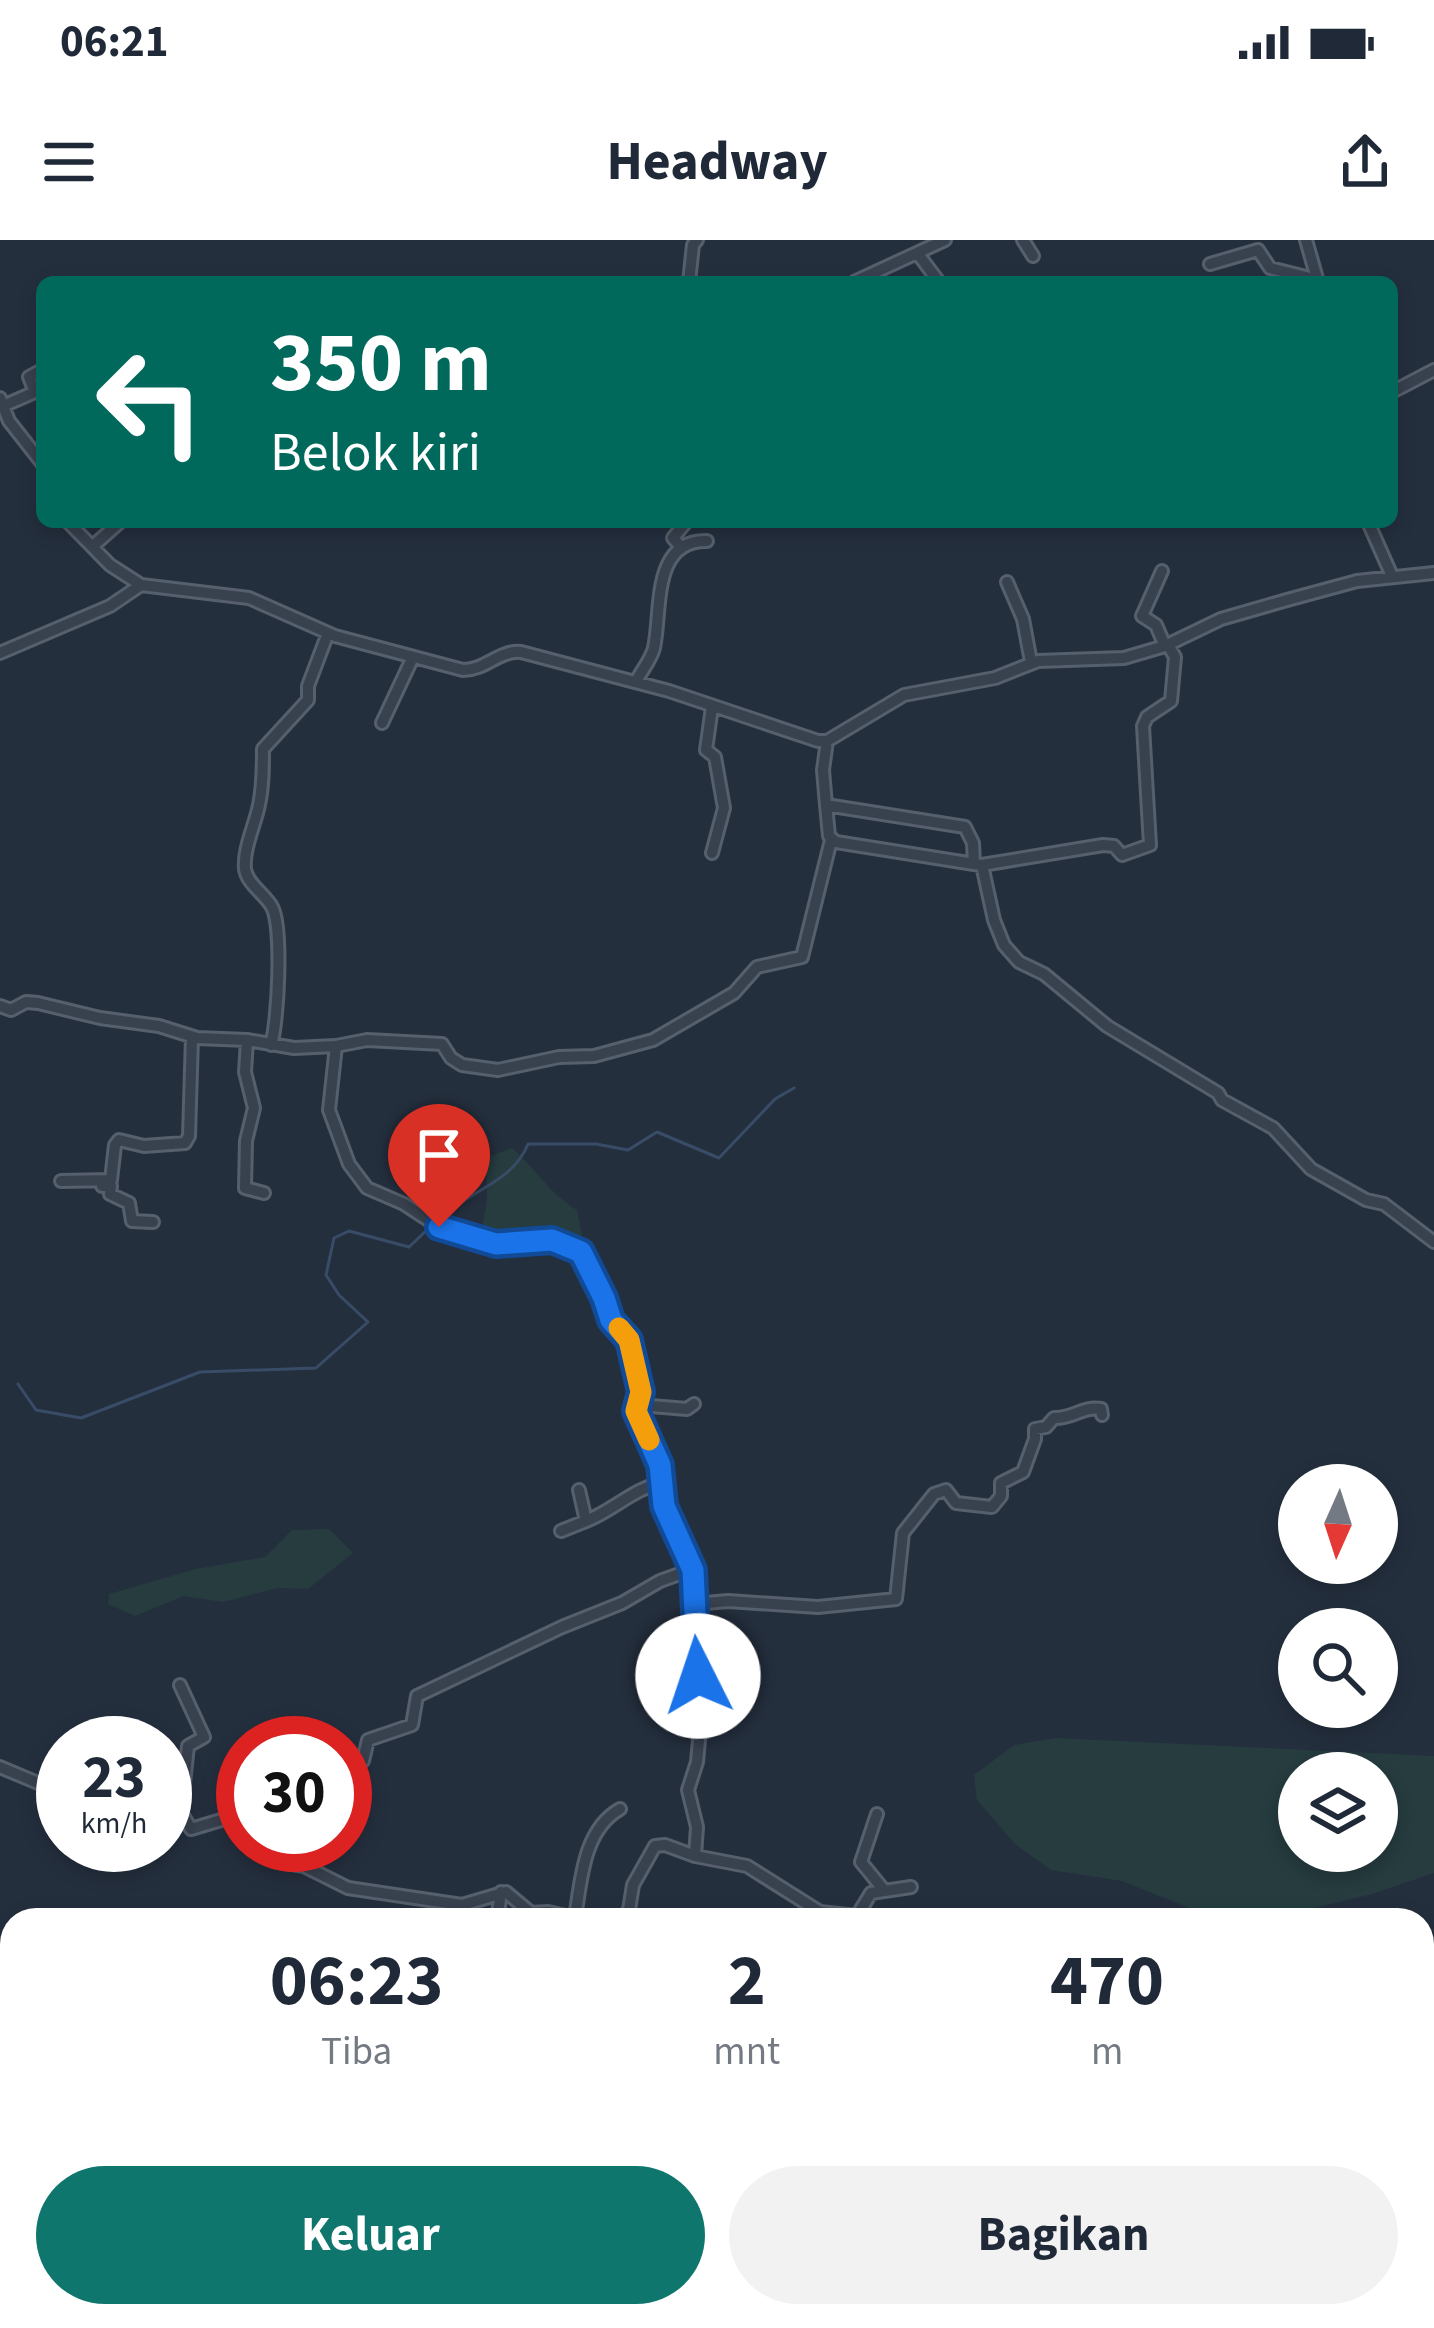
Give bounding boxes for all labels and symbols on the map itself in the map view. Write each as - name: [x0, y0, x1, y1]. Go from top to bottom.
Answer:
- pin: [388, 1104, 490, 1227]
- north arrow: [1278, 1464, 1398, 1584]
- position arrow: [635, 1613, 761, 1739]
- speed limit sign: 30: [216, 1716, 372, 1872]

